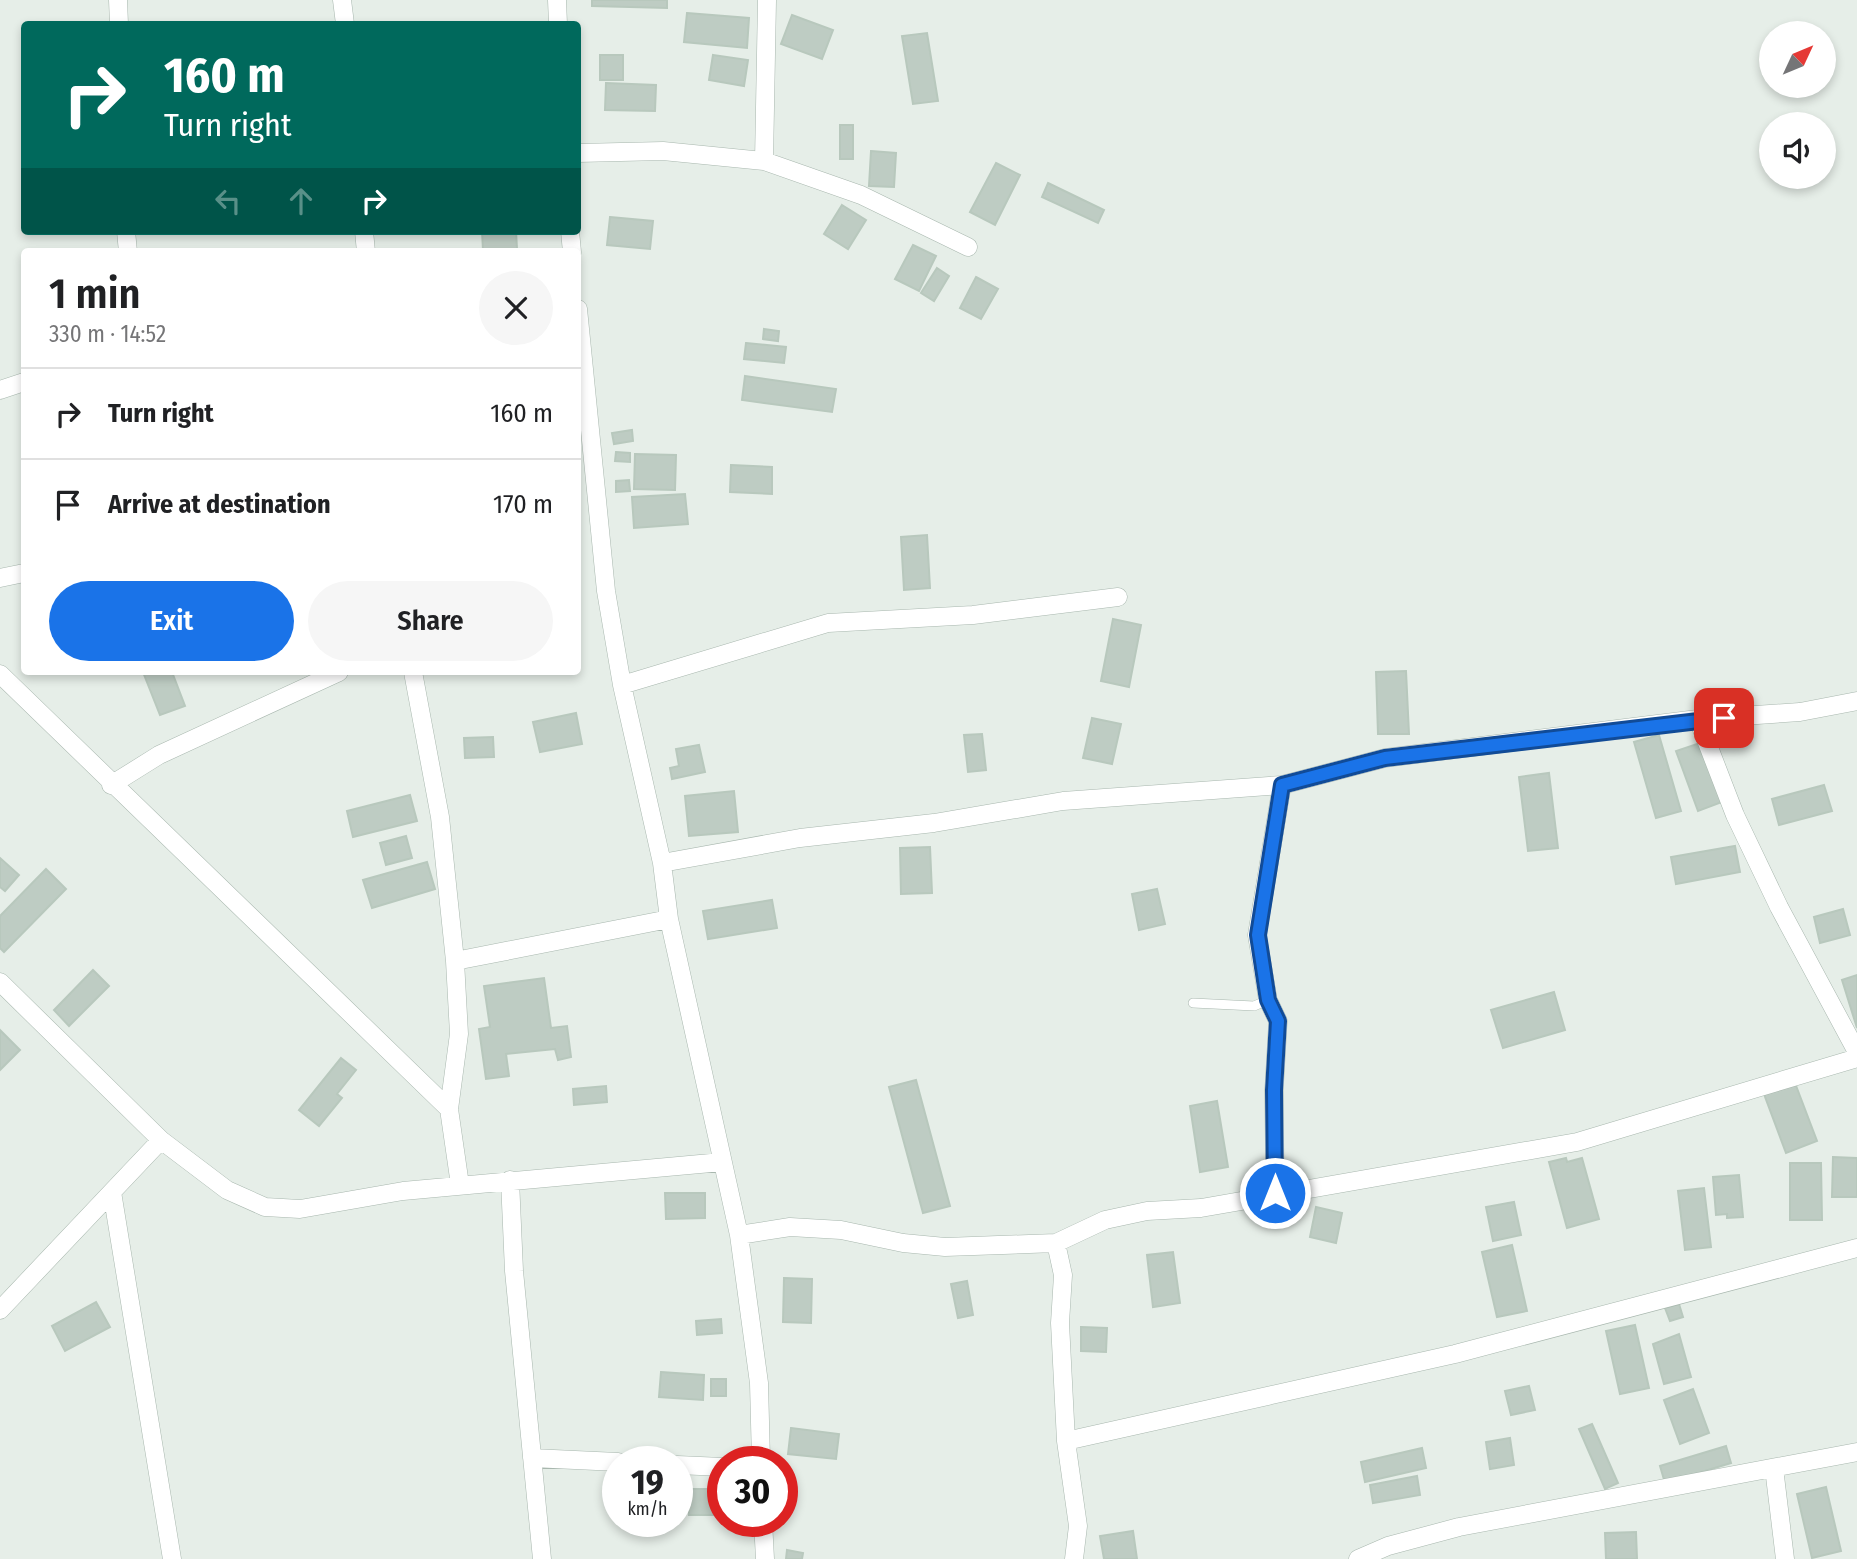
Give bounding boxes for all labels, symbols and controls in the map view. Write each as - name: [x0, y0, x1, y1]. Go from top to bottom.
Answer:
- north arrow: [1759, 21, 1836, 98]
- map controls: [1759, 21, 1836, 189]
- text: 160 m: [164, 46, 285, 105]
- icon: right: [49, 49, 140, 140]
- text: Turn right: [164, 106, 291, 144]
- button: sound: [1759, 112, 1836, 189]
- icon: left: [209, 182, 247, 220]
- icon: ahead: [282, 182, 320, 220]
- icon: right: [355, 182, 393, 220]
- text: 1 min: [49, 269, 140, 319]
- button: close: [479, 271, 553, 345]
- text: 330 m · 14:52: [49, 320, 166, 348]
- icon: right: [49, 395, 87, 433]
- text: Turn right: [108, 398, 214, 429]
- text: 160 m: [490, 398, 553, 429]
- icon: arrive: [49, 486, 87, 524]
- text: Arrive at destination: [108, 489, 331, 520]
- text: 170 m: [493, 489, 553, 520]
- button: Exit: [49, 581, 294, 661]
- button: Share: [308, 581, 553, 661]
- pin: [1694, 688, 1754, 748]
- icon: arrive: [1705, 699, 1743, 737]
- position arrow: [1238, 1156, 1312, 1230]
- speed limit sign: 30: [707, 1446, 798, 1537]
- text: 19: [631, 1461, 664, 1503]
- text: km/h: [627, 1498, 668, 1520]

